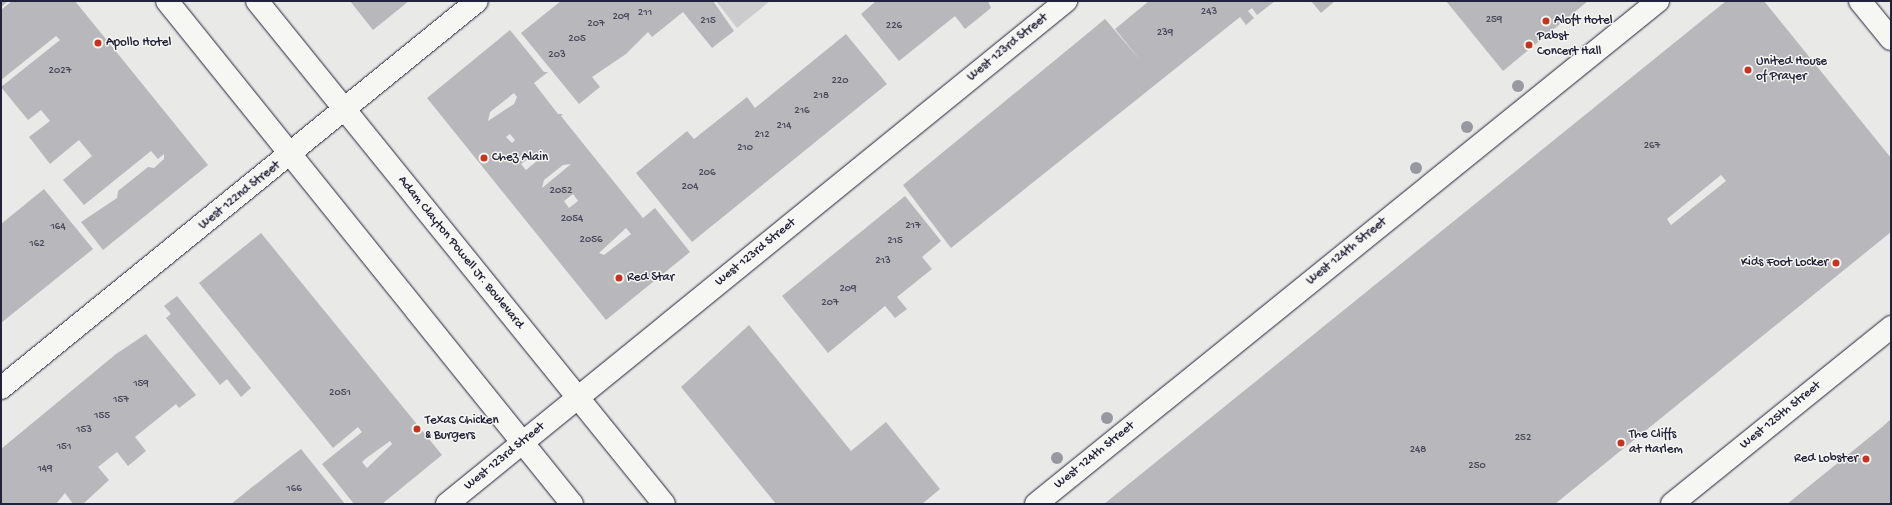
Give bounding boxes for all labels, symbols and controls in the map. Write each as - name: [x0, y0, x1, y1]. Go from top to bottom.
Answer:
- house number: 243: [1201, 5, 1217, 19]
- house number: 211: [638, 6, 652, 20]
- house number: 209: [612, 10, 630, 24]
- street label: West 123rd Street: [965, 11, 1051, 85]
- house number: 259: [1486, 13, 1502, 27]
- place label: Aloft Hotel: [1554, 13, 1613, 29]
- house number: 215: [700, 14, 716, 28]
- marker: Aloft Hotel: [1541, 16, 1551, 26]
- house number: 207: [587, 17, 605, 31]
- house number: 226: [886, 19, 902, 33]
- house number: 239: [1157, 26, 1173, 40]
- place label: Pabst Concert Hall: [1537, 30, 1601, 61]
- house number: 205: [568, 32, 586, 46]
- place label: Apollo Hotel: [106, 35, 171, 51]
- marker: Apollo Hotel: [93, 38, 103, 48]
- marker: Pabst Concert Hall: [1524, 40, 1534, 50]
- house number: 203: [548, 48, 566, 62]
- place label: United House of Prayer: [1756, 55, 1827, 86]
- house number: 2027: [49, 64, 71, 78]
- marker: United House of Prayer: [1743, 65, 1753, 75]
- house number: 220: [831, 74, 849, 88]
- house number: 218: [813, 89, 829, 103]
- house number: 216: [794, 104, 810, 118]
- house number: 214: [776, 119, 792, 133]
- house number: 212: [754, 128, 770, 142]
- house number: 267: [1644, 139, 1660, 153]
- house number: 210: [737, 141, 753, 155]
- place label: Chez Alain: [492, 150, 548, 166]
- marker: Chez Alain: [479, 153, 489, 163]
- street label: West 122nd Street: [196, 158, 284, 234]
- house number: 206: [698, 166, 716, 180]
- street label: Adam Clayton Powell Jr. Boulevard: [394, 173, 526, 333]
- house number: 204: [682, 180, 698, 194]
- house number: 2052: [550, 184, 572, 198]
- house number: 2054: [561, 212, 583, 226]
- street label: West 124th Street: [1304, 215, 1390, 289]
- street label: West 123rd Street: [713, 216, 799, 290]
- house number: 217: [905, 219, 921, 233]
- house number: 164: [50, 220, 66, 234]
- house number: 2056: [580, 233, 602, 247]
- house number: 215: [887, 234, 903, 248]
- house number: 162: [29, 237, 45, 251]
- house number: 213: [875, 254, 891, 268]
- place label: Kids Foot Locker: [1741, 255, 1828, 271]
- marker: Kids Foot Locker: [1831, 258, 1841, 268]
- place label: Red Star: [627, 270, 674, 286]
- marker: Red Star: [614, 273, 624, 283]
- house number: 209: [839, 282, 857, 296]
- house number: 207: [821, 296, 839, 310]
- house number: 159: [133, 377, 149, 391]
- street label: West 125th Street: [1737, 379, 1825, 453]
- house number: 2051: [329, 386, 351, 400]
- house number: 157: [113, 393, 129, 407]
- house number: 155: [94, 409, 110, 423]
- place label: Texas Chicken & Burgers: [425, 414, 499, 445]
- street label: West 124th Street: [1052, 419, 1138, 493]
- street label: West 123rd Street: [462, 420, 548, 494]
- house number: 153: [76, 423, 92, 437]
- marker: Texas Chicken & Burgers: [412, 424, 422, 434]
- place label: The Cliffs at Harlem: [1629, 428, 1683, 459]
- house number: 252: [1515, 431, 1531, 445]
- marker: The Cliffs at Harlem: [1616, 438, 1626, 448]
- house number: 151: [57, 440, 71, 454]
- house number: 248: [1410, 443, 1426, 457]
- place label: Red Lobster: [1794, 451, 1858, 467]
- marker: Red Lobster: [1861, 454, 1871, 464]
- house number: 250: [1468, 459, 1486, 473]
- house number: 149: [37, 462, 53, 476]
- house number: 166: [286, 482, 302, 496]

